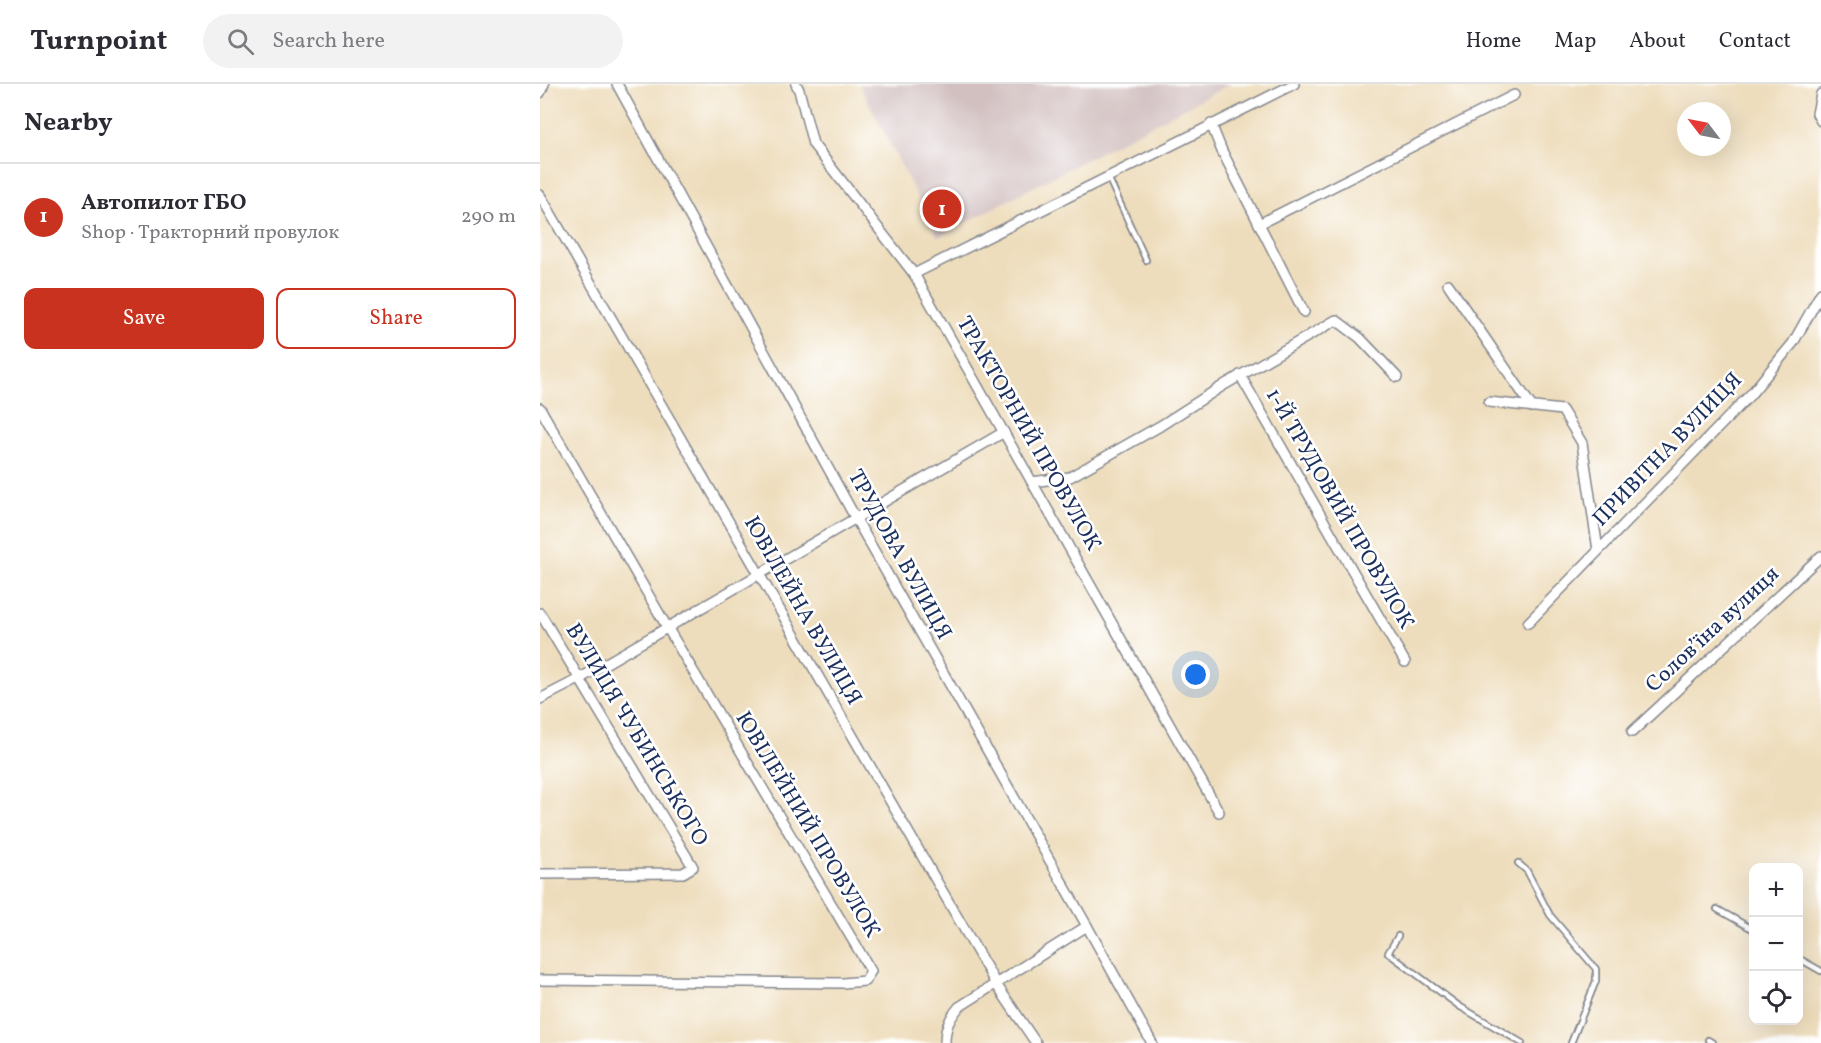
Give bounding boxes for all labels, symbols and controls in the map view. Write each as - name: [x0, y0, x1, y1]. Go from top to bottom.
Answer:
- search box: [203, 14, 623, 68]
- text: Turnpoint: [30, 22, 167, 61]
- icon: search: [224, 25, 257, 58]
- text: Search here: [272, 26, 385, 57]
- text: Home: [1466, 27, 1521, 56]
- text: Map: [1554, 27, 1596, 56]
- text: About: [1629, 27, 1686, 56]
- text: Contact: [1719, 27, 1791, 56]
- north arrow: [1677, 102, 1731, 156]
- text: Nearby: [24, 105, 113, 141]
- pin: 1: [922, 186, 962, 232]
- text: Автопилот ГБО: [81, 188, 246, 219]
- text: 1: [39, 203, 48, 231]
- text: 290 m: [461, 203, 516, 231]
- text: Shop · Тракторний провулок: [81, 219, 339, 247]
- button: Save: [24, 288, 264, 349]
- button: Share: [276, 288, 516, 349]
- street label: ТРАКТОРНИЙ ПРОВУЛОК: [948, 311, 1108, 557]
- street label: ПРИВІТНА ВУЛИЦЯ: [1586, 366, 1750, 534]
- street label: 1-Й ТРУДОВИЙ ПРОВУЛОК: [1257, 383, 1421, 635]
- street label: ТРУДОВА ВУЛИЦЯ: [839, 464, 959, 646]
- street label: ЮВІЛЕЙНА ВУЛИЦЯ: [735, 511, 869, 711]
- street label: Соловʼїна вулиця: [1639, 560, 1787, 700]
- street label: ВУЛИЦЯ ЧУБИНСЬКОГО: [557, 618, 715, 852]
- your location: [1181, 660, 1210, 689]
- street label: ЮВІЛЕЙНИЙ ПРОВУЛОК: [727, 706, 887, 944]
- map controls: [1749, 863, 1803, 1025]
- button: +: [1749, 863, 1803, 917]
- button: −: [1749, 917, 1803, 971]
- button: locate: [1749, 971, 1803, 1025]

